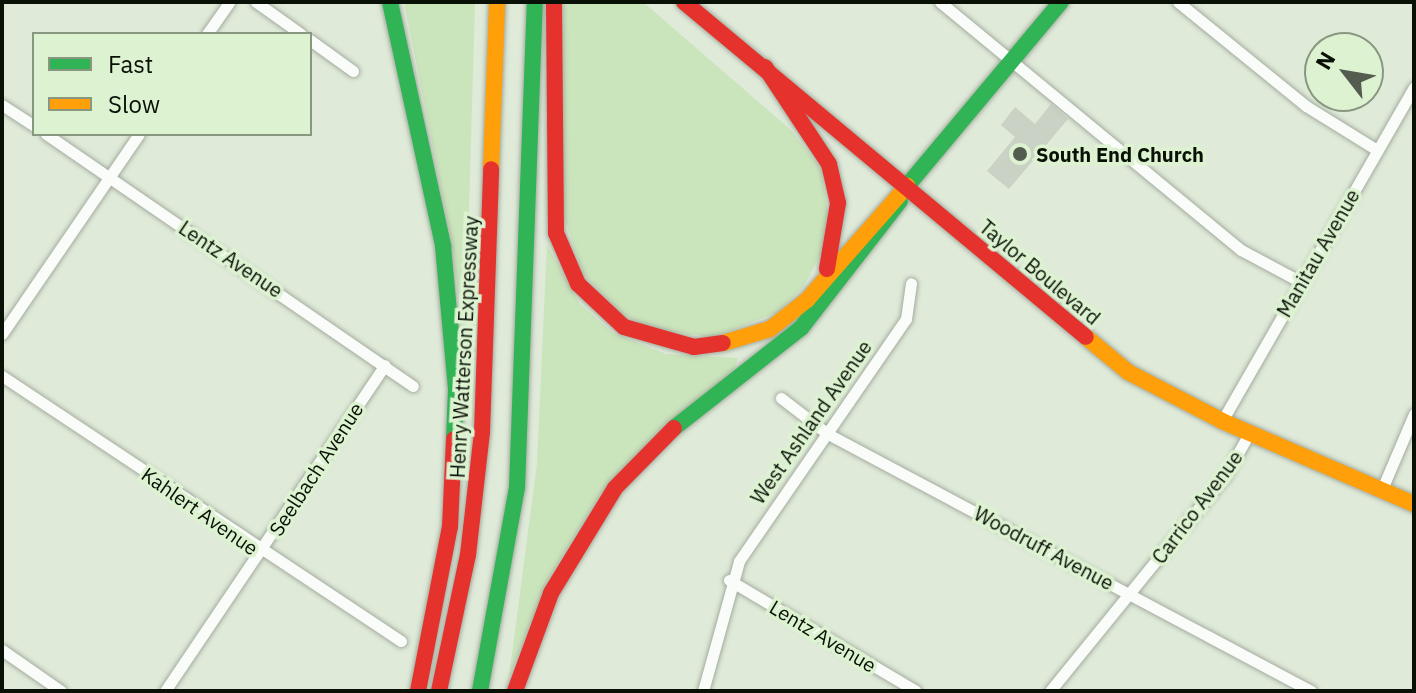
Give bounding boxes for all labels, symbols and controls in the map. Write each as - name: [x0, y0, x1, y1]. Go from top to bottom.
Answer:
- legend: [32, 32, 312, 136]
- north arrow: [1304, 32, 1384, 112]
- text: N: [1308, 46, 1341, 75]
- text: Fast: [108, 48, 153, 80]
- text: Slow: [108, 88, 160, 120]
- place label: South End Church: [1036, 142, 1204, 166]
- marker: South End Church: [1011, 145, 1029, 163]
- street label: Manitau Avenue: [1272, 185, 1364, 321]
- street label: Taylor Boulevard: [975, 214, 1105, 330]
- street label: Henry Watterson Expressway: [445, 215, 483, 479]
- street label: Lentz Avenue: [175, 216, 287, 302]
- street label: West Ashland Avenue: [745, 336, 877, 508]
- street label: Seelbach Avenue: [264, 398, 368, 540]
- street label: Carrico Avenue: [1147, 446, 1247, 568]
- street label: Kahlert Avenue: [137, 462, 263, 560]
- street label: Woodruff Avenue: [970, 501, 1118, 595]
- street label: Lentz Avenue: [765, 595, 881, 677]

